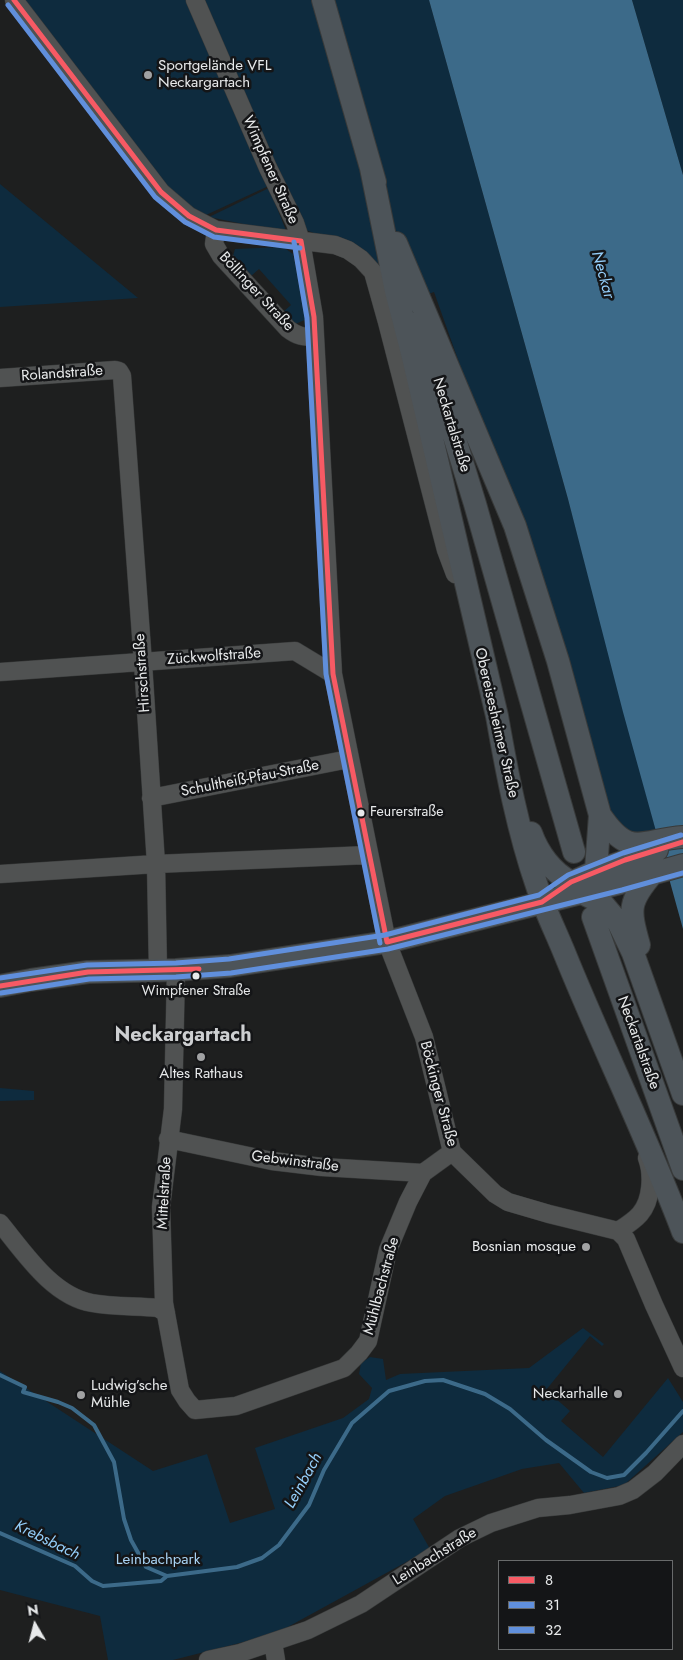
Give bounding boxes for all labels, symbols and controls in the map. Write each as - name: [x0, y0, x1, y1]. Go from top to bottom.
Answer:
- place label: Sportgelände VFL Neckargartach: [158, 57, 272, 92]
- marker: Sportgelände VFL Neckargartach: [142, 69, 154, 81]
- street label: Wimpfener Straße: [238, 113, 302, 227]
- street label: Böllinger Straße: [215, 249, 297, 335]
- water label: Neckar: [586, 249, 618, 301]
- street label: Rolandstraße: [21, 362, 103, 386]
- street label: Neckartalstraße: [428, 376, 474, 474]
- street label: Hirschstraße: [131, 633, 155, 713]
- street label: Zückwolfstraße: [166, 645, 262, 669]
- street label: Obereisesheimer Straße: [470, 646, 522, 800]
- street label: Schultheiß-Pfau-Straße: [179, 757, 321, 801]
- place label: Feurerstraße: [370, 805, 443, 821]
- marker: Feurerstraße: [356, 808, 366, 818]
- marker: Wimpfener Straße: [191, 971, 201, 981]
- place label: Wimpfener Straße: [142, 984, 250, 1000]
- street label: Neckartalstraße: [613, 994, 663, 1092]
- district label: Neckargartach: [114, 1024, 252, 1048]
- street label: Böckinger Straße: [415, 1039, 461, 1149]
- marker: Altes Rathaus: [195, 1051, 207, 1063]
- place label: Altes Rathaus: [159, 1065, 243, 1083]
- street label: Gebwinstraße: [250, 1148, 340, 1176]
- street label: Mittelstraße: [154, 1156, 176, 1230]
- street label: Mühlbachstraße: [360, 1235, 404, 1337]
- place label: Bosnian mosque: [472, 1238, 576, 1256]
- marker: Bosnian mosque: [580, 1241, 592, 1253]
- place label: Ludwig’sche Mühle: [91, 1377, 168, 1412]
- place label: Neckarhalle: [533, 1385, 608, 1403]
- marker: Neckarhalle: [612, 1388, 624, 1400]
- marker: Ludwig’sche Mühle: [75, 1389, 87, 1401]
- water label: Leinbach: [281, 1450, 327, 1512]
- water label: Krebsbach: [11, 1517, 83, 1565]
- street label: Leinbachstraße: [390, 1524, 480, 1590]
- park label: Leinbachpark: [116, 1551, 200, 1569]
- legend: [498, 1560, 673, 1650]
- text: 8: [545, 1569, 553, 1591]
- text: 31: [545, 1594, 560, 1616]
- text: N: [26, 1599, 40, 1621]
- north arrow: [10, 1600, 60, 1650]
- text: 32: [545, 1619, 562, 1641]

